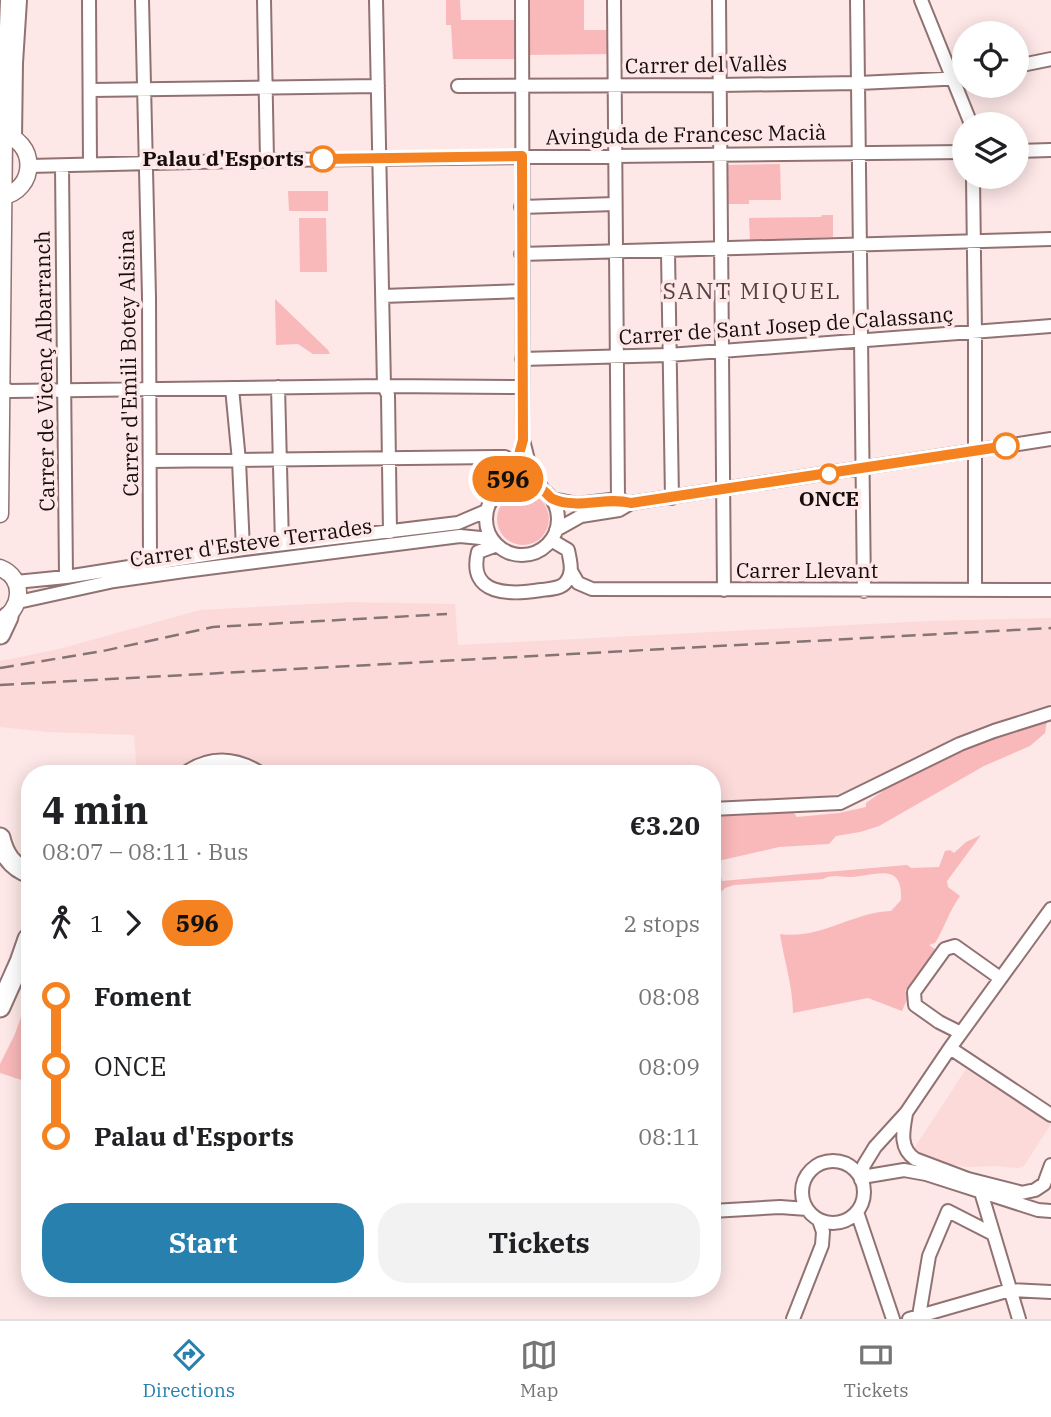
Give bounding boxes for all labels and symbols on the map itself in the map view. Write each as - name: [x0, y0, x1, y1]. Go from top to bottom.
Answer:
- street label: Carrer del Vallès: [625, 49, 787, 79]
- street label: Avinguda de Francesc Macià: [545, 118, 827, 150]
- place label: Palau d'Esports: [143, 144, 304, 172]
- marker: Palau d'Esports: [310, 146, 336, 172]
- street label: Carrer d'Emili Botey Alsina: [112, 229, 144, 497]
- street label: Carrer de Vicenç Albarranch: [28, 230, 60, 512]
- district label: SANT MIQUEL: [662, 275, 842, 305]
- street label: Carrer de Sant Josep de Calassanç: [618, 299, 954, 351]
- unlabelled marker: [993, 433, 1019, 459]
- line badge: 596: [468, 456, 548, 502]
- marker: ONCE: [819, 464, 839, 484]
- place label: ONCE: [799, 484, 859, 512]
- street label: Carrer d'Esteve Terrades: [128, 511, 374, 573]
- street label: Carrer Llevant: [736, 556, 878, 584]

